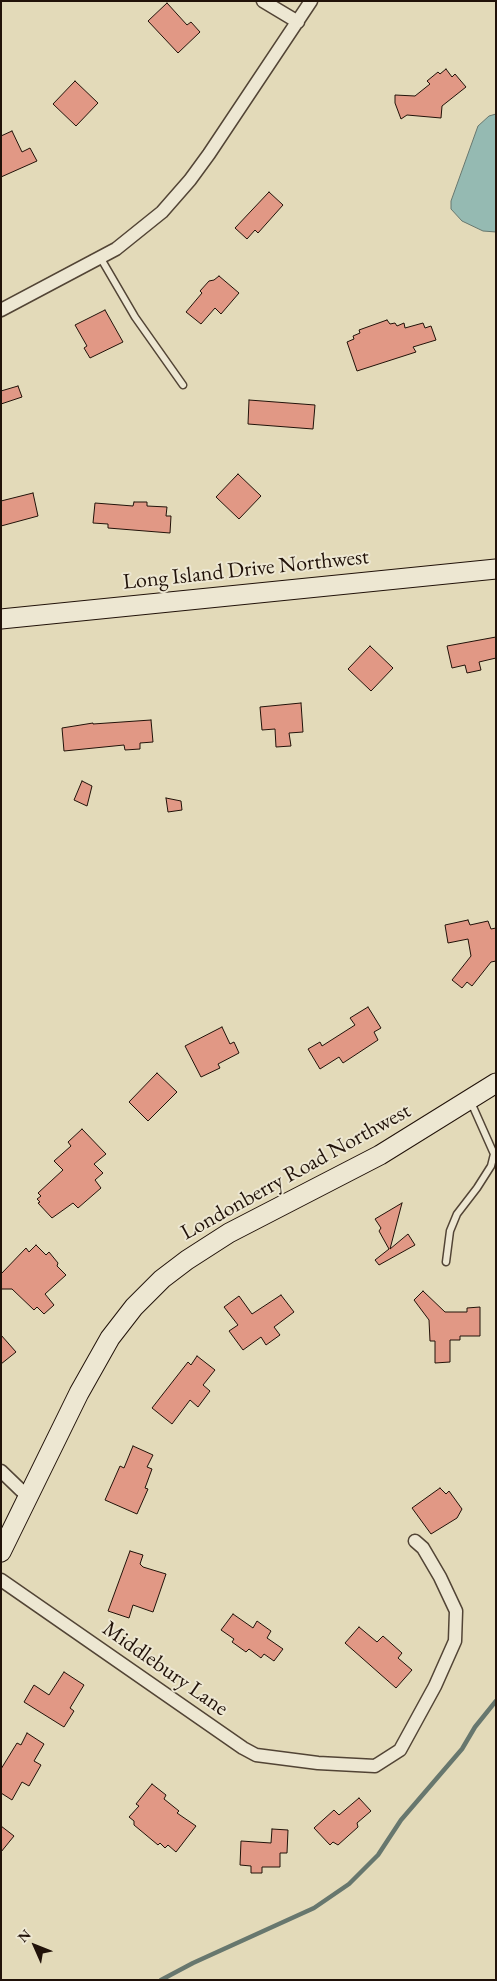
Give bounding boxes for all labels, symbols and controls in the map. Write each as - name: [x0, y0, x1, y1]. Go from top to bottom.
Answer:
- street label: Long Island Drive Northwest: [122, 544, 370, 596]
- street label: Londonberry Road Northwest: [177, 1098, 415, 1246]
- street label: Middlebury Lane: [97, 1616, 233, 1722]
- north arrow: [10, 1921, 60, 1971]
- text: N: [14, 1925, 35, 1946]

